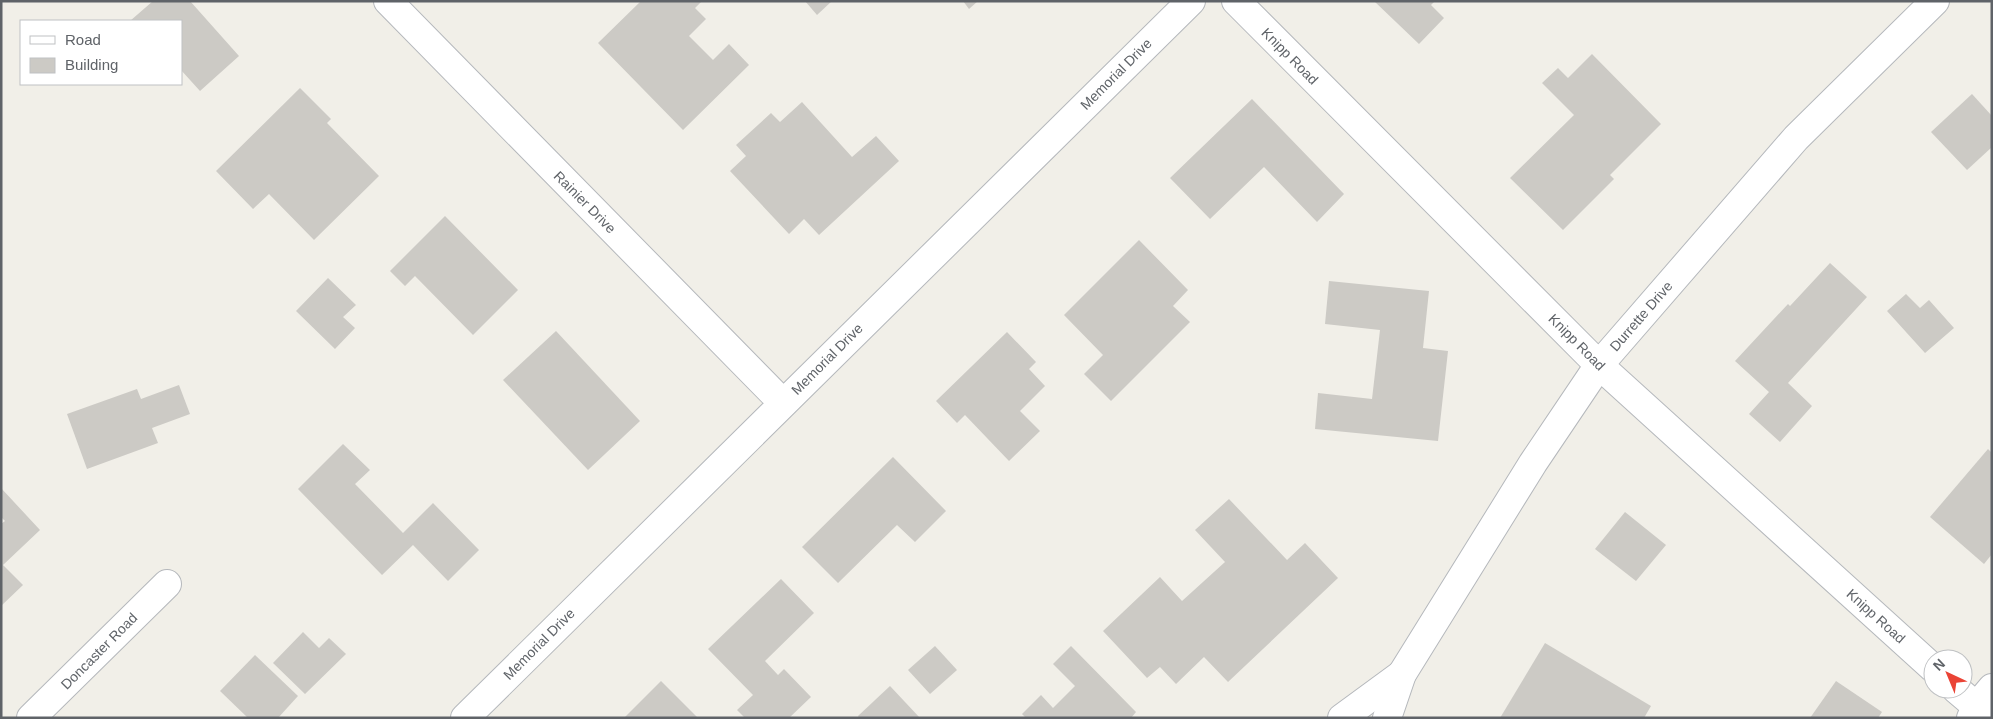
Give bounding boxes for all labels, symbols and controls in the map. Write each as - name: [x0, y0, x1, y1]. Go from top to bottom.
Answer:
- legend: [20, 20, 182, 85]
- street label: Knipp Road: [1258, 24, 1322, 88]
- text: Road: [65, 31, 101, 48]
- street label: Memorial Drive: [1077, 35, 1155, 113]
- text: Building: [65, 56, 118, 73]
- street label: Rainier Drive: [551, 168, 619, 236]
- street label: Durrette Drive: [1606, 278, 1676, 354]
- street label: Knipp Road: [1545, 310, 1609, 374]
- street label: Memorial Drive: [788, 320, 866, 398]
- street label: Knipp Road: [1843, 586, 1909, 646]
- street label: Memorial Drive: [500, 605, 578, 683]
- street label: Doncaster Road: [58, 610, 140, 692]
- north arrow: [1923, 649, 1973, 699]
- text: N: [1930, 655, 1948, 674]

